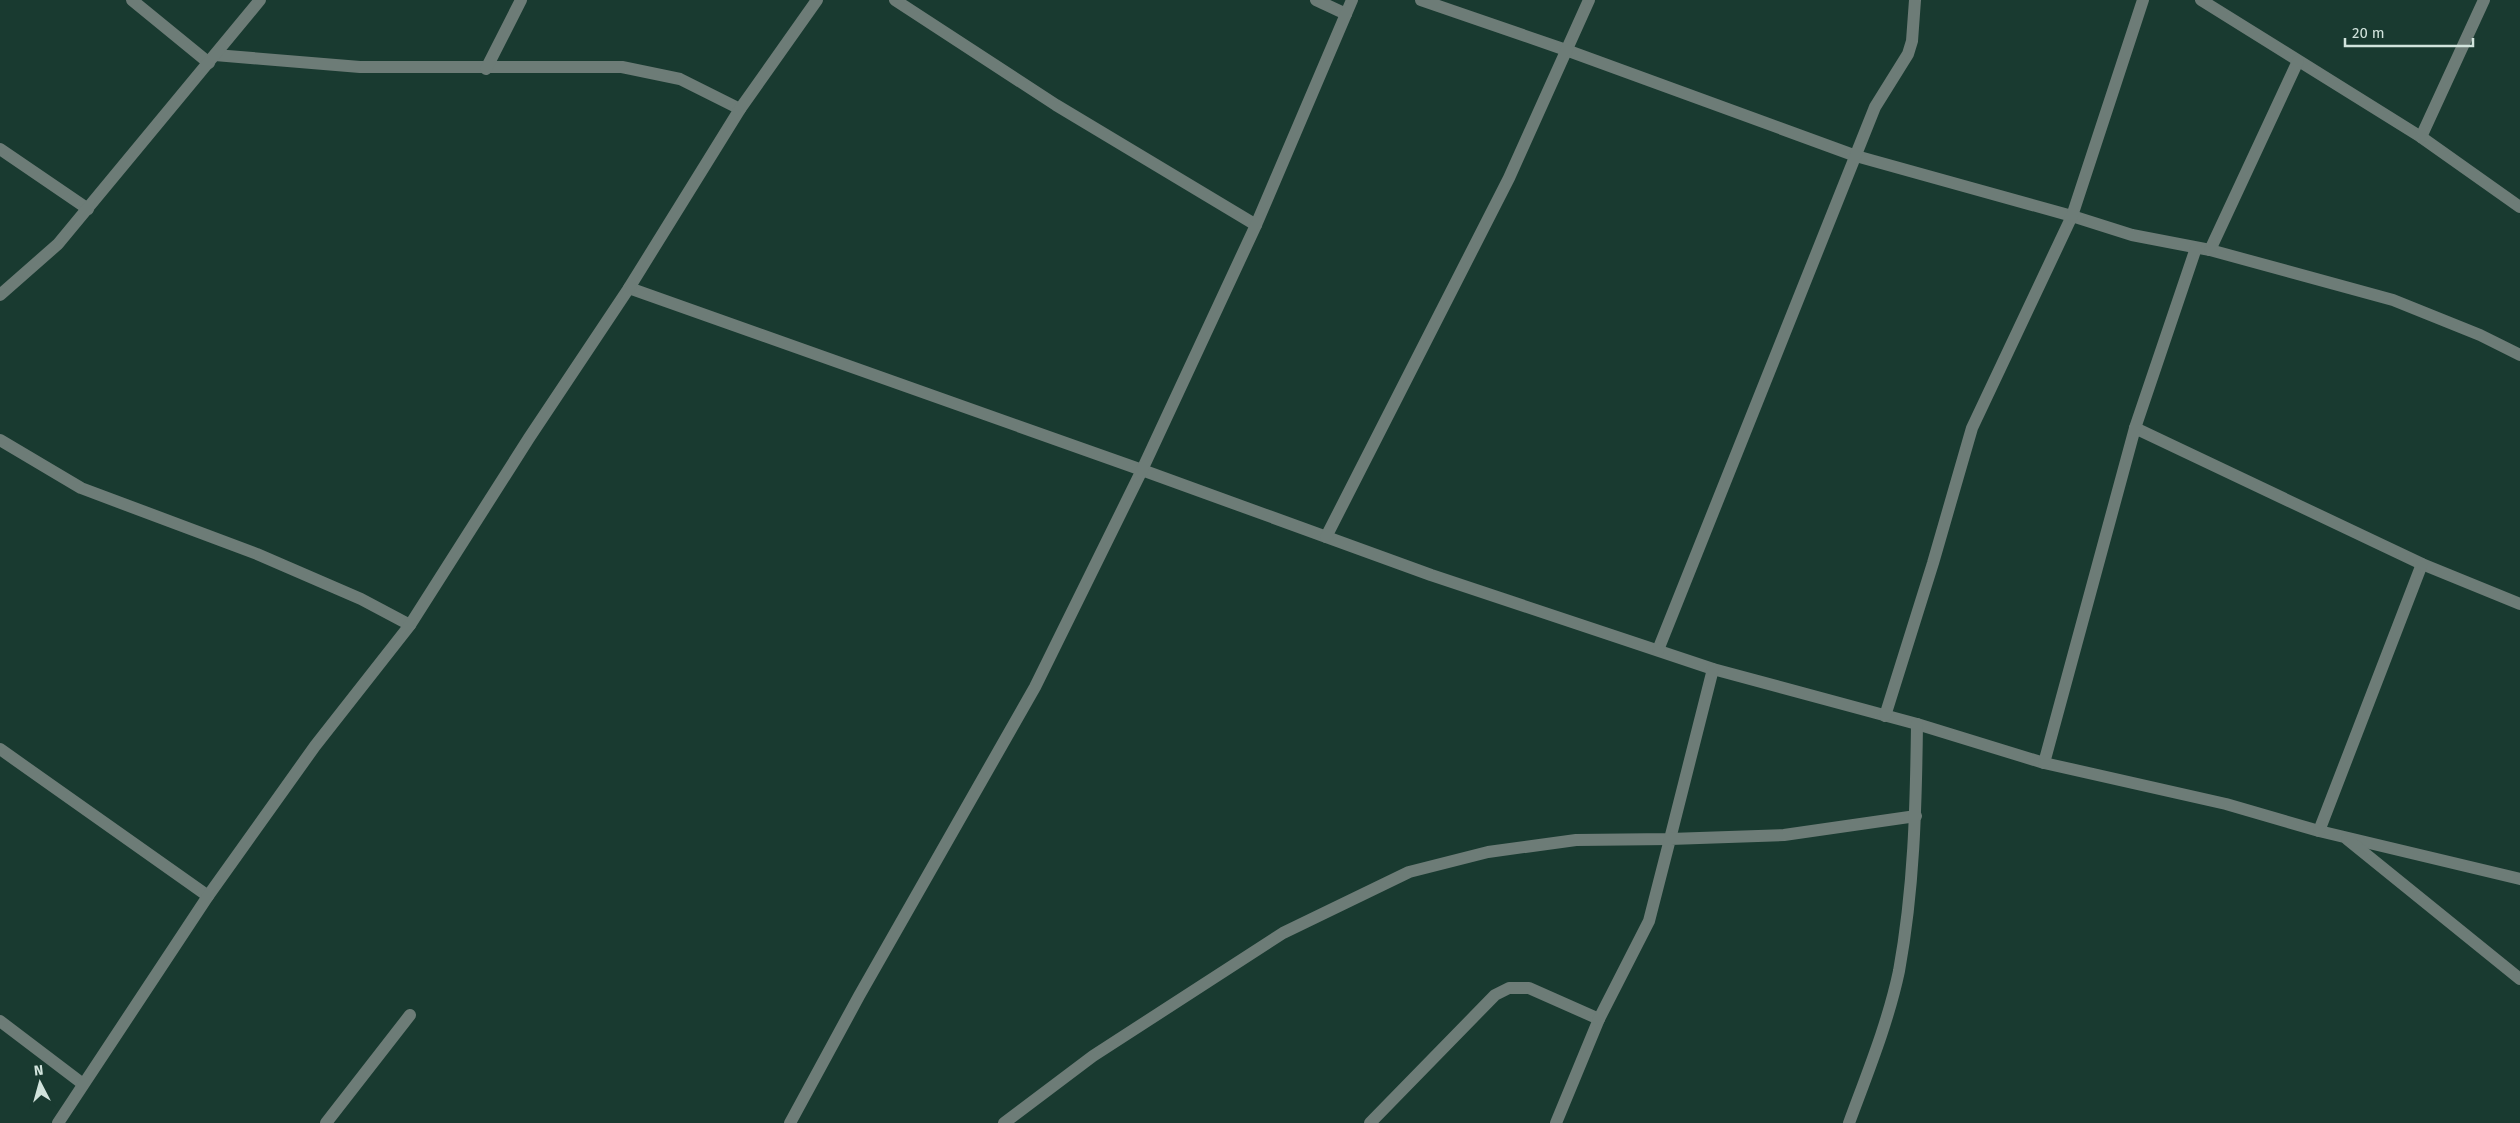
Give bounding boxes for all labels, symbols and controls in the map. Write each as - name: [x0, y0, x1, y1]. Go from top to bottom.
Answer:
- scale bar: [2345, 15, 2472, 47]
- text: 20 m: [2352, 24, 2385, 42]
- north arrow: [15, 1058, 65, 1108]
- text: N: [33, 1062, 44, 1080]

